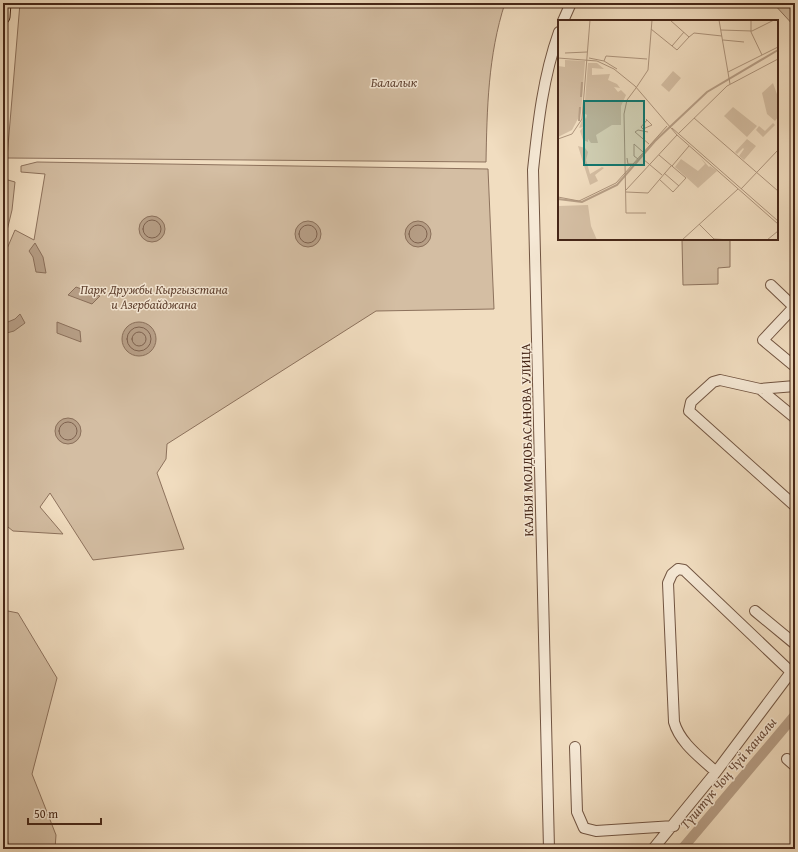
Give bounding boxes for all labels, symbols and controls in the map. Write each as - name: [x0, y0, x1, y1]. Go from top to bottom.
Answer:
- inset map: [558, 20, 778, 240]
- park label: Балалык: [371, 73, 418, 92]
- park label: Парк Дружбы Кыргызстана и Азербайджана: [80, 280, 228, 314]
- street label: КАЛЫЯ МОЛДОБАСАНОВА УЛИЦА: [516, 343, 538, 537]
- water label: Түштүк Чоң Чүй каналы: [675, 712, 781, 833]
- scale bar: [28, 800, 101, 826]
- text: 50 m: [34, 805, 58, 822]

